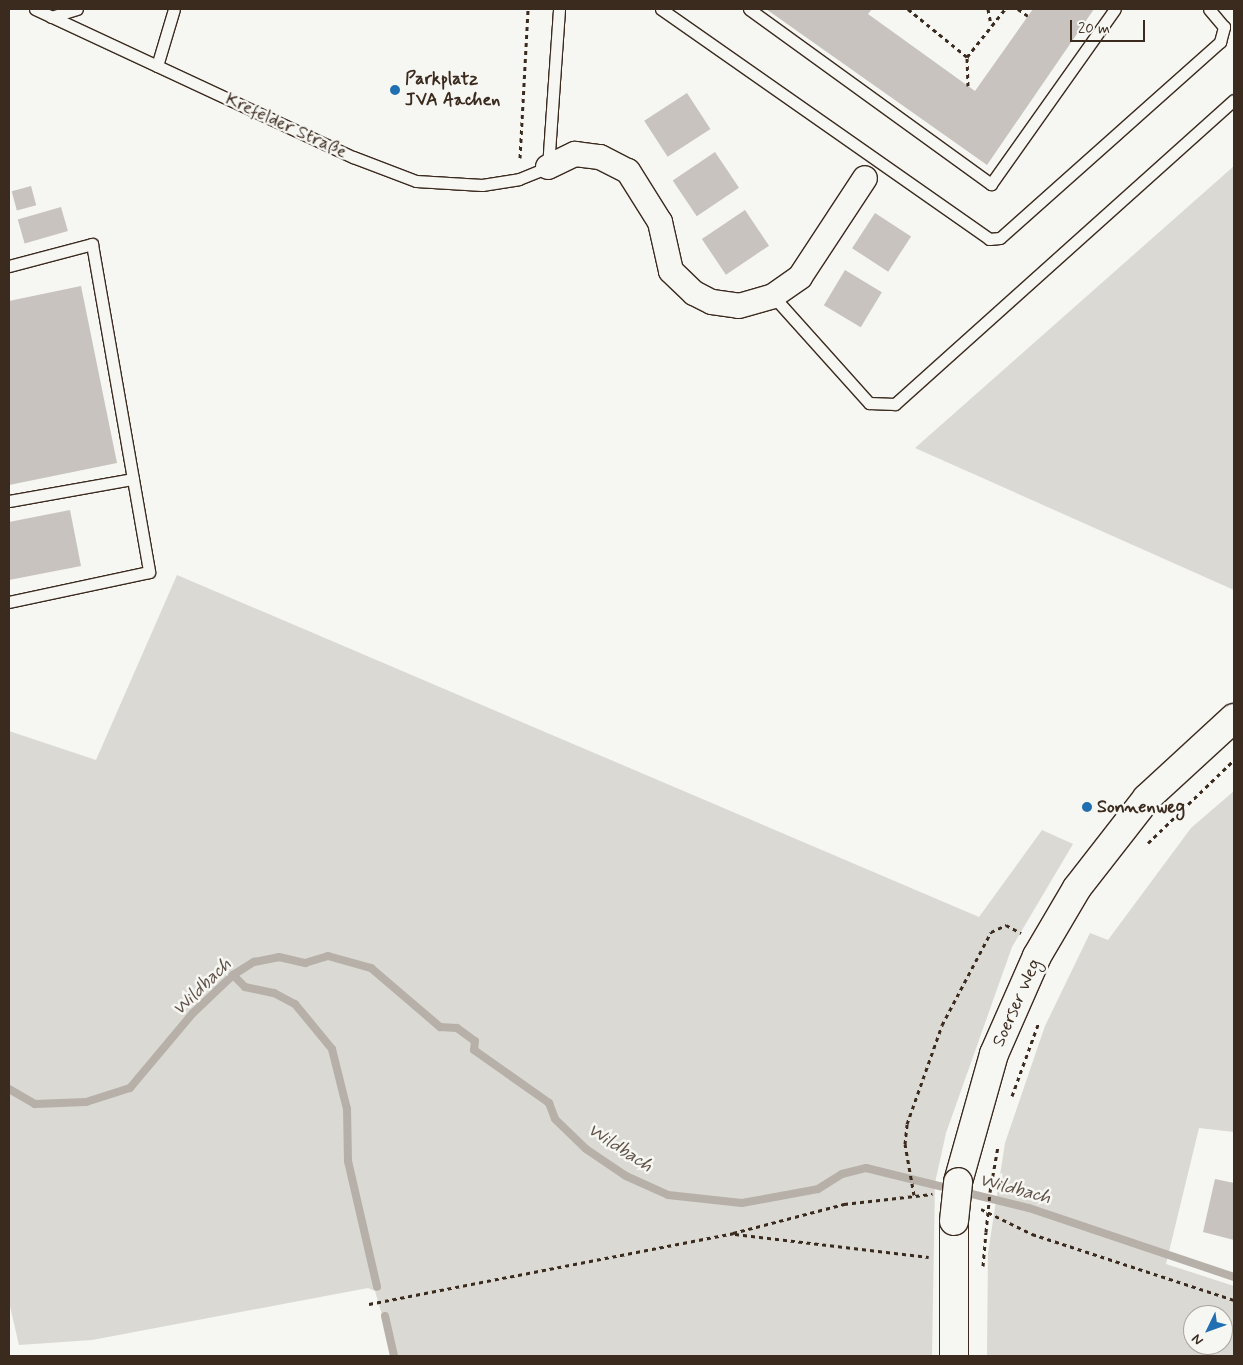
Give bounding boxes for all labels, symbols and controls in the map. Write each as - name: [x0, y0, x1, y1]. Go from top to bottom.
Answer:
- scale bar: [1073, 10, 1148, 42]
- text: 20 m: [1078, 19, 1110, 39]
- place label: Parkplatz JVA Aachen: [405, 69, 499, 112]
- marker: Parkplatz JVA Aachen: [389, 84, 401, 96]
- street label: Krefelder Straße: [222, 88, 350, 164]
- place label: Sonnenweg: [1097, 796, 1185, 818]
- marker: Sonnenweg: [1081, 801, 1093, 813]
- water label: Wildbach: [168, 953, 236, 1021]
- street label: Soerser Weg: [988, 956, 1046, 1050]
- water label: Wildbach: [583, 1118, 657, 1178]
- water label: Wildbach: [977, 1168, 1053, 1210]
- north arrow: [1183, 1305, 1233, 1355]
- text: N: [1188, 1330, 1207, 1349]

